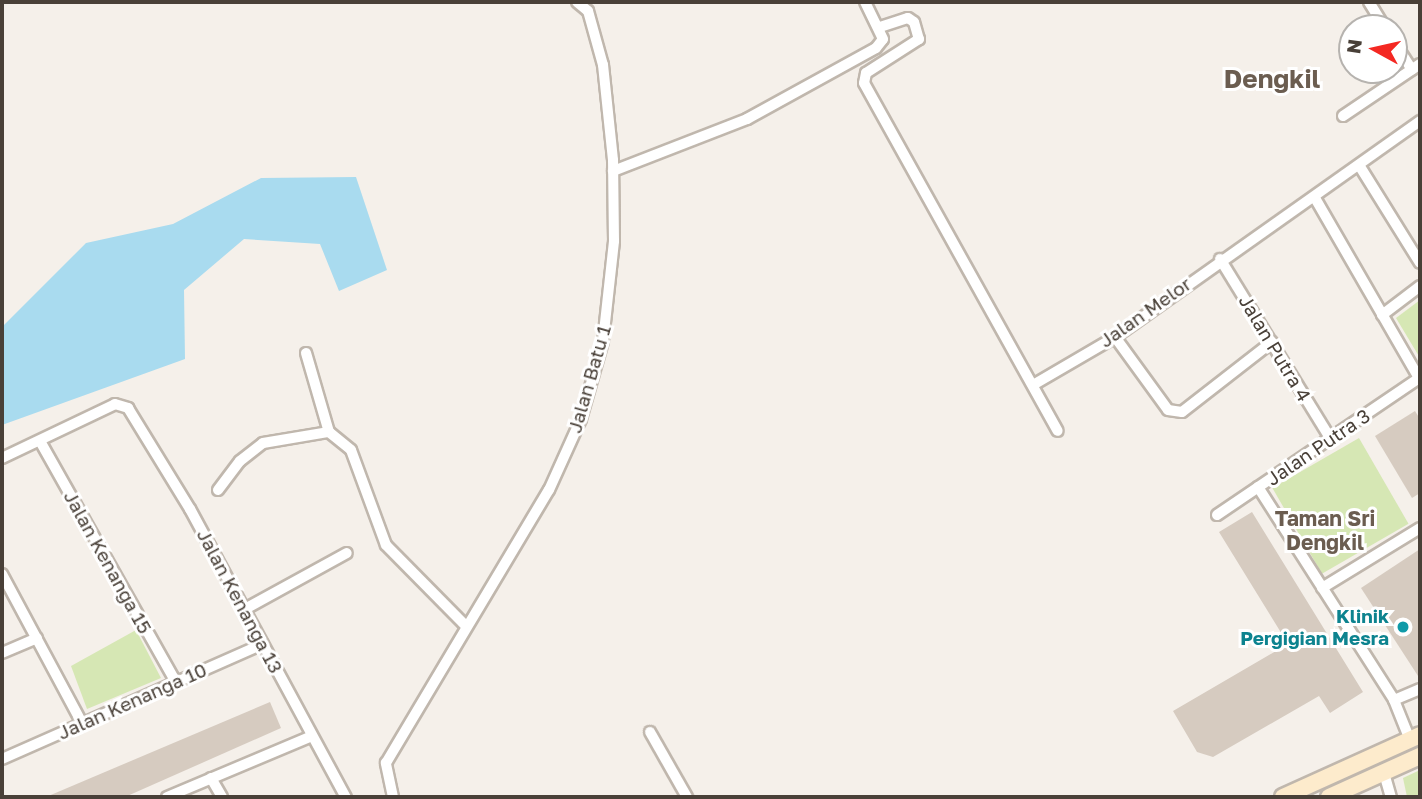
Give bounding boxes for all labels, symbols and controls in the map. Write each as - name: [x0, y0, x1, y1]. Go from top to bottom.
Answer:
- north arrow: [1338, 14, 1408, 84]
- text: N: [1341, 38, 1366, 55]
- district label: Dengkil: [1224, 63, 1320, 95]
- street label: Jalan Melor: [1095, 272, 1195, 352]
- street label: Jalan Putra 4: [1234, 291, 1316, 405]
- street label: Jalan Batu 1: [563, 323, 615, 435]
- street label: Jalan Putra 3: [1262, 404, 1374, 490]
- street label: Jalan Kenanga 15: [59, 487, 157, 637]
- district label: Taman Sri Dengkil: [1275, 505, 1375, 555]
- street label: Jalan Kenanga 13: [192, 525, 288, 677]
- place label: Klinik Pergigian Mesra: [1240, 605, 1389, 649]
- marker: Klinik Pergigian Mesra: [1395, 619, 1411, 635]
- street label: Jalan Kenanga 10: [54, 658, 210, 744]

